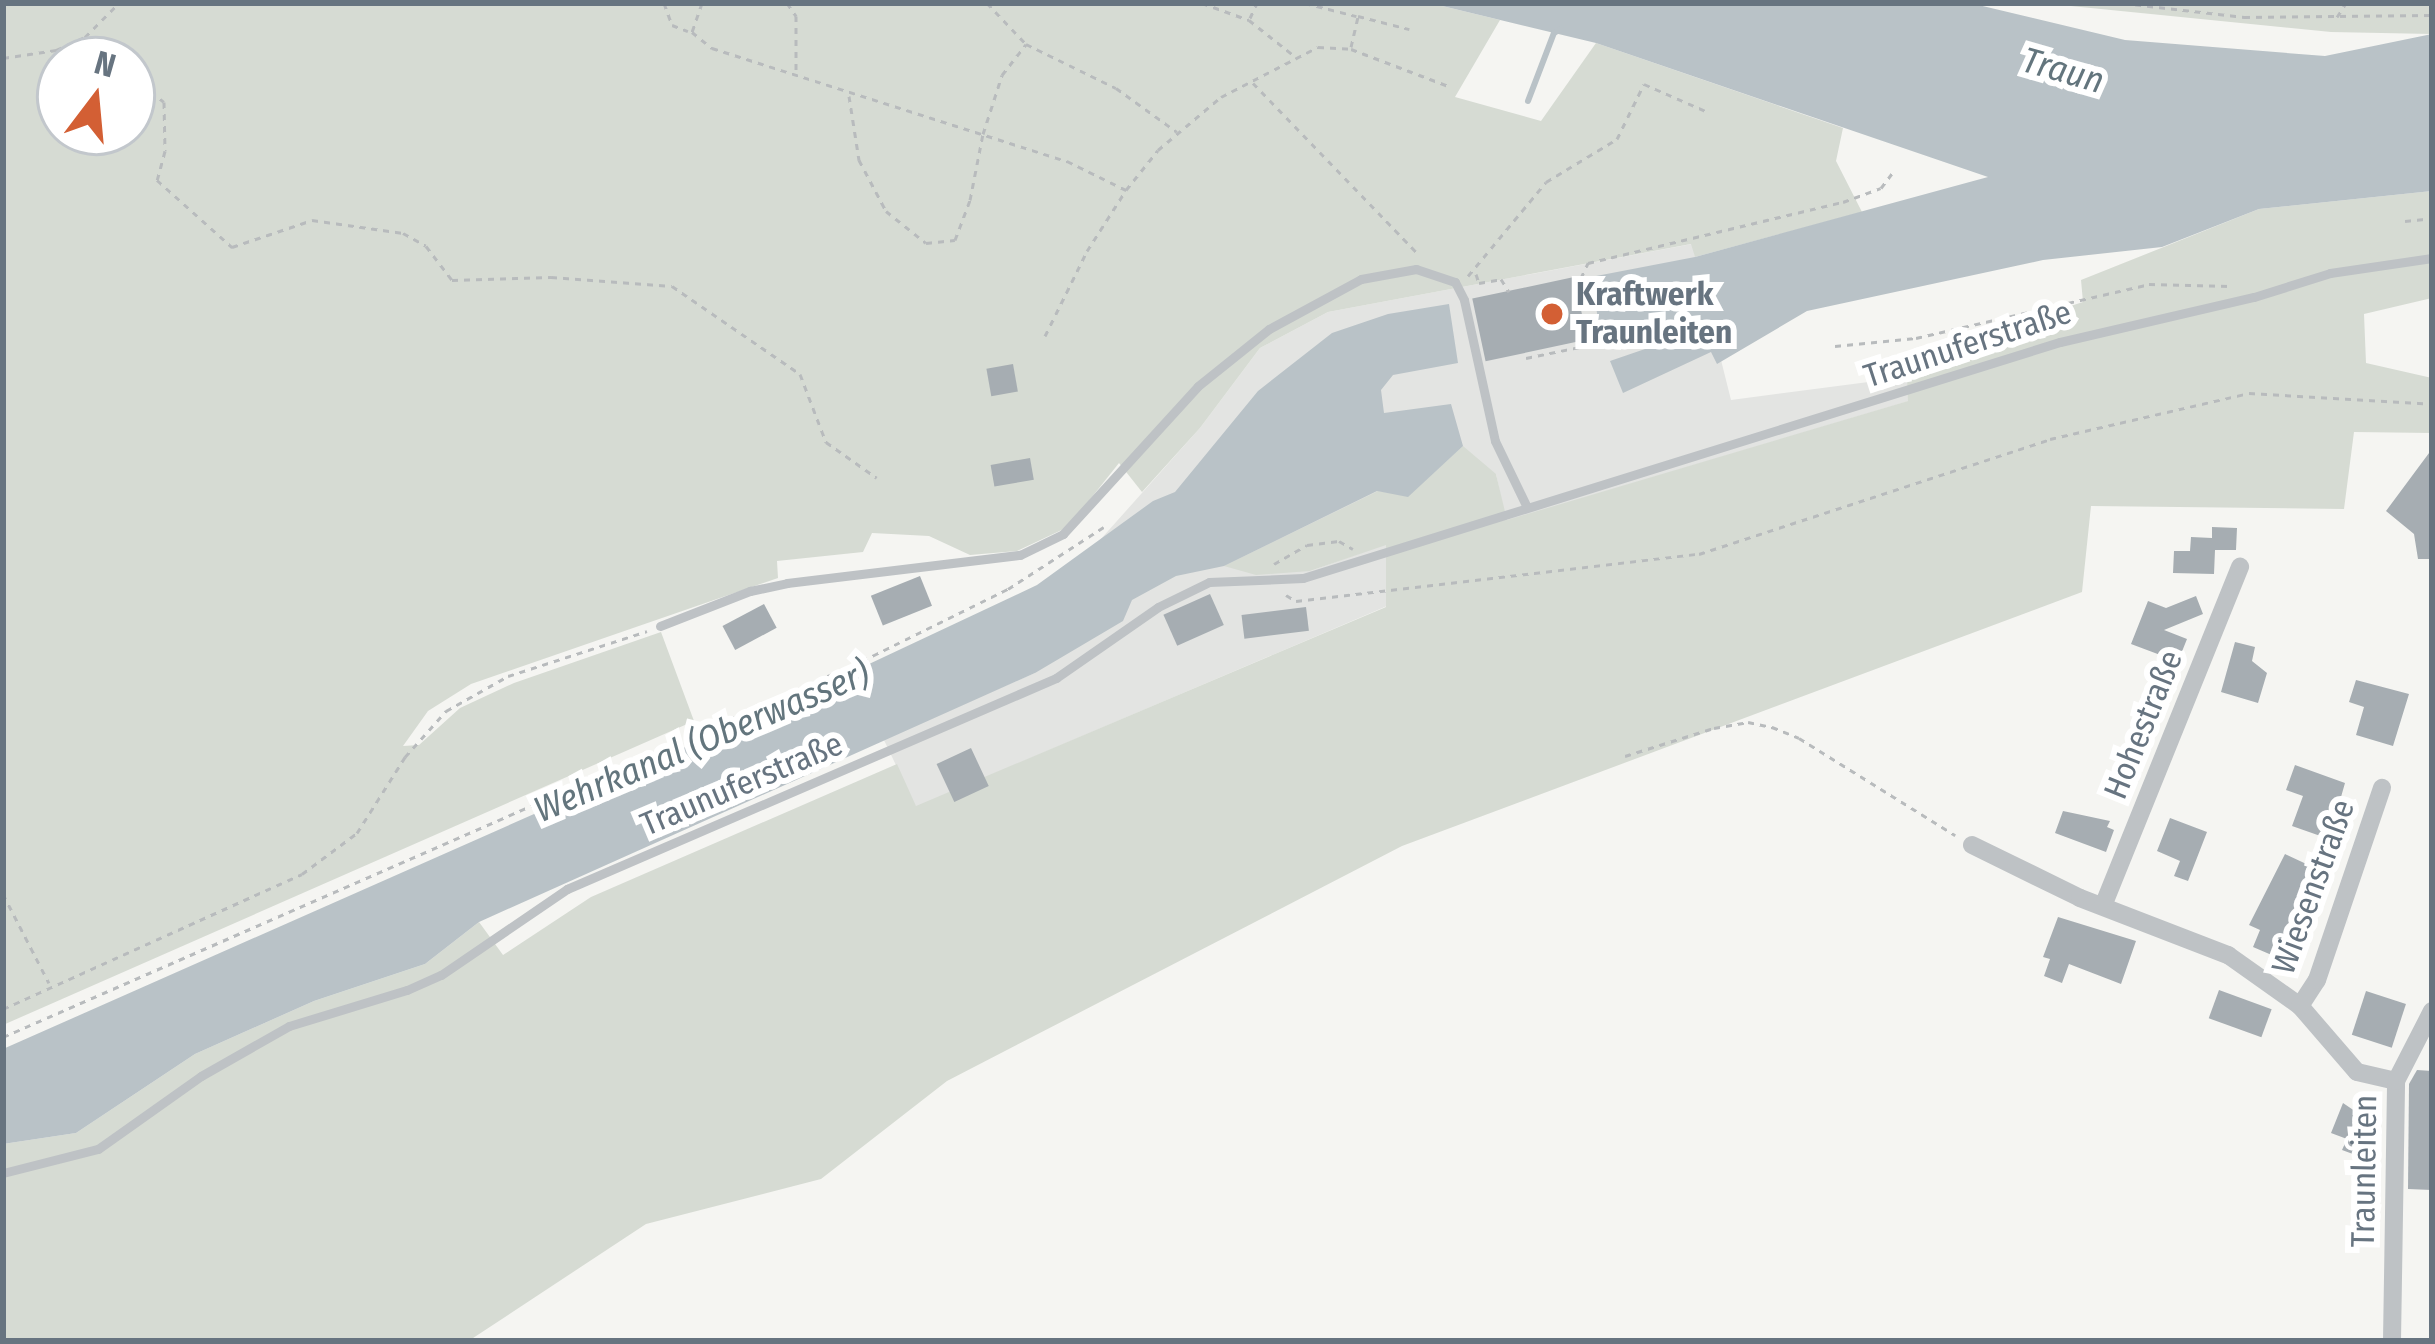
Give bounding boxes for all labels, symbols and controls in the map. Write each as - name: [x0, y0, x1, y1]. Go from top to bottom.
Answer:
- north arrow: [36, 36, 156, 156]
- water label: Traun: [2017, 39, 2109, 103]
- text: N: [90, 42, 120, 86]
- place label: Kraftwerk Traunleiten: [1576, 275, 1732, 353]
- street label: Traunuferstraße: [1859, 293, 2077, 397]
- marker: Kraftwerk Traunleiten: [1539, 301, 1565, 327]
- street label: Hohestraße: [2096, 645, 2192, 805]
- water label: Wehrkanal (Oberwasser): [528, 652, 876, 832]
- street label: Traunuferstraße: [635, 725, 849, 845]
- street label: Wiesenstraße: [2264, 794, 2364, 980]
- street label: Traunleiten: [2344, 1094, 2386, 1248]

